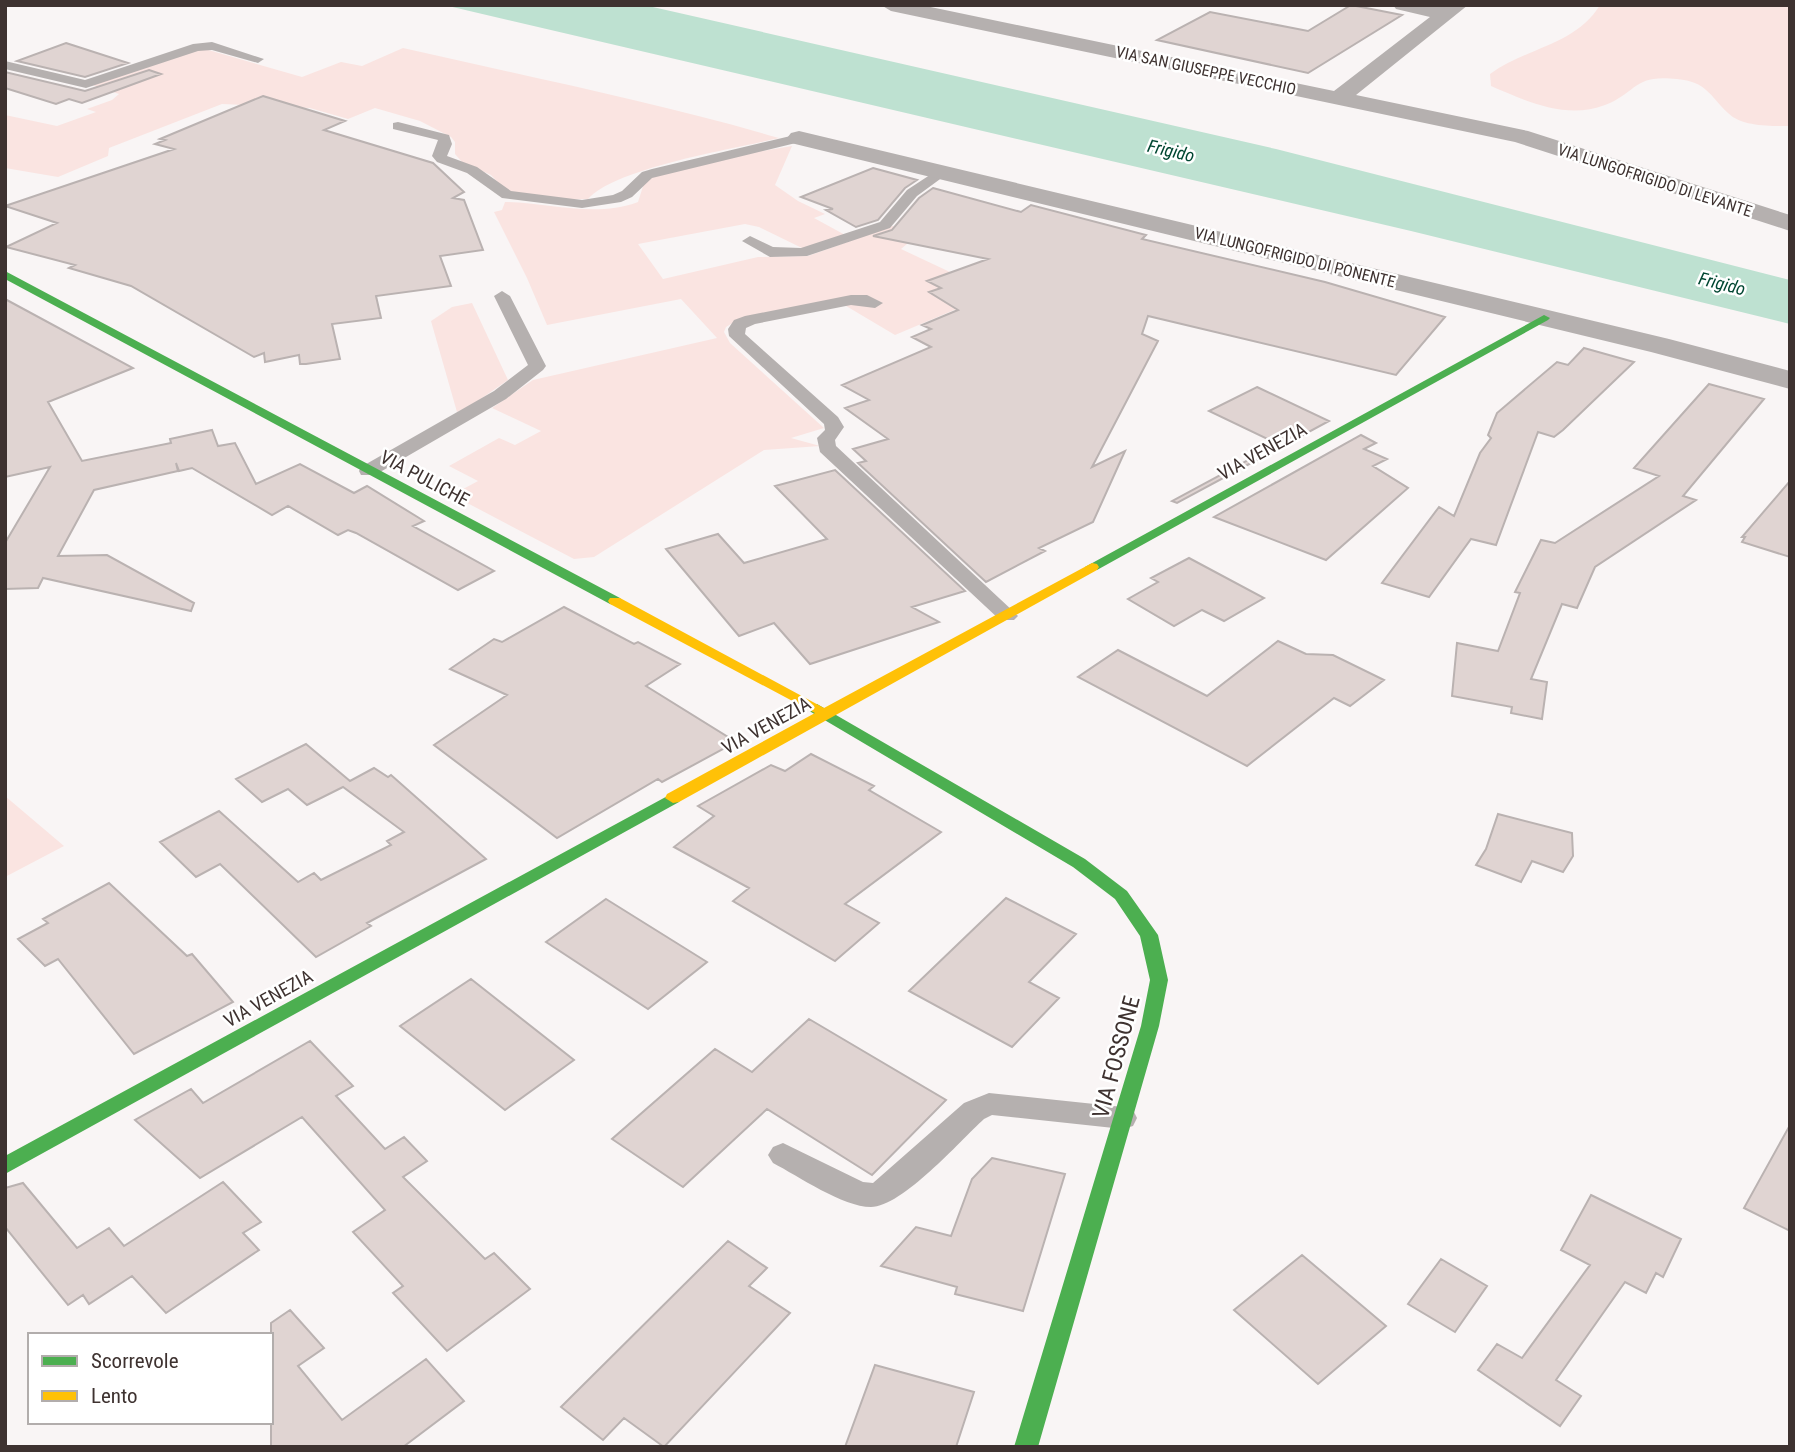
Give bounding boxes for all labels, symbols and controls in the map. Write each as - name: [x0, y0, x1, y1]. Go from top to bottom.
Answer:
- street label: VIA SAN GIUSEPPE VECCHIO: [1114, 42, 1298, 99]
- water label: Frigido: [1146, 135, 1197, 166]
- street label: VIA LUNGOFRIGIDO DI LEVANTE: [1555, 140, 1754, 221]
- street label: VIA LUNGOFRIGIDO DI PONENTE: [1192, 223, 1397, 292]
- water label: Frigido: [1697, 268, 1748, 299]
- street label: VIA VENEZIA: [1214, 418, 1311, 485]
- street label: VIA PULICHE: [376, 445, 473, 512]
- street label: VIA VENEZIA: [718, 692, 815, 759]
- street label: VIA VENEZIA: [220, 965, 317, 1032]
- street label: VIA FOSSONE: [1087, 993, 1146, 1121]
- legend: [28, 1333, 273, 1424]
- text: Scorrevole: [91, 1349, 179, 1373]
- text: Lento: [91, 1384, 138, 1408]

